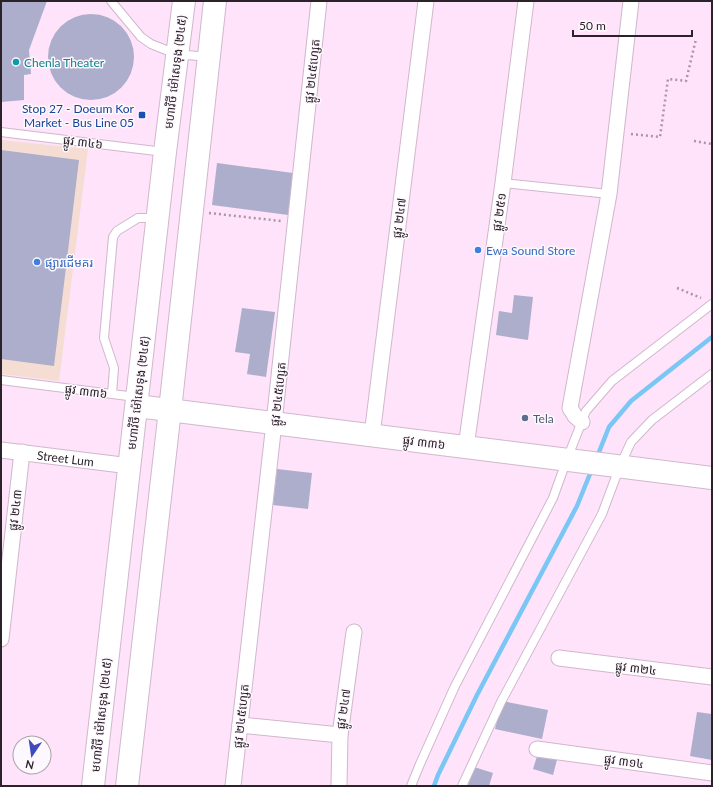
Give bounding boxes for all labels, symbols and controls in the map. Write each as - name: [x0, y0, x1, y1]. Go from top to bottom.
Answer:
- scale bar: [573, 12, 692, 38]
- street label: មហាវិថី ម៉ៅសេទុង (២៤៥): [161, 14, 190, 130]
- text: 50 m: [579, 18, 606, 33]
- street label: ផ្លូវ ២៤៥ហ្សេត: [301, 38, 326, 104]
- place label: Chenla Theater: [24, 55, 105, 70]
- marker: Chenla Theater: [11, 57, 21, 67]
- place label: Stop 27 - Doeum Kor Market - Bus Line 05: [22, 101, 135, 130]
- marker: Stop 27 - Doeum Kor Market - Bus Line 05: [137, 110, 147, 120]
- street label: ផ្លូវ ៣៤៦: [62, 132, 104, 155]
- street label: ផ្លូវ ២៥១: [489, 192, 513, 233]
- street label: ផ្លូវ ២៤៧: [389, 197, 412, 240]
- place label: Ewa Sound Store: [486, 243, 575, 258]
- marker: Ewa Sound Store: [473, 245, 483, 255]
- place label: ផ្សារដើមគរ: [45, 255, 93, 270]
- marker: ផ្សារដើមគរ: [32, 257, 42, 267]
- street label: មហាវិថី ម៉ៅសេទុង (២៤៥): [124, 335, 153, 451]
- street label: ផ្លូវ ២៤៥ហ្សេត: [267, 361, 292, 427]
- street label: ផ្លូវ ៣៣៦: [63, 381, 108, 405]
- place label: Tela: [533, 411, 554, 426]
- marker: Tela: [520, 413, 530, 423]
- street label: ផ្លូវ ៣៣៦: [401, 432, 446, 456]
- street label: Street Lum: [36, 447, 95, 469]
- street label: ផ្លូវ ២៤៣: [5, 489, 28, 532]
- street label: មហាវិថី ម៉ៅសេទុង (២៤៥): [88, 657, 115, 773]
- street label: ផ្លូវ ៣២៤: [614, 658, 658, 682]
- street label: ផ្លូវ ២៤៥ហ្សេត: [230, 683, 255, 749]
- street label: ផ្លូវ ២៤៧: [333, 688, 357, 731]
- north arrow: [12, 735, 52, 775]
- street label: ផ្លូវ ៣១៤: [603, 751, 645, 775]
- text: N: [24, 758, 35, 773]

